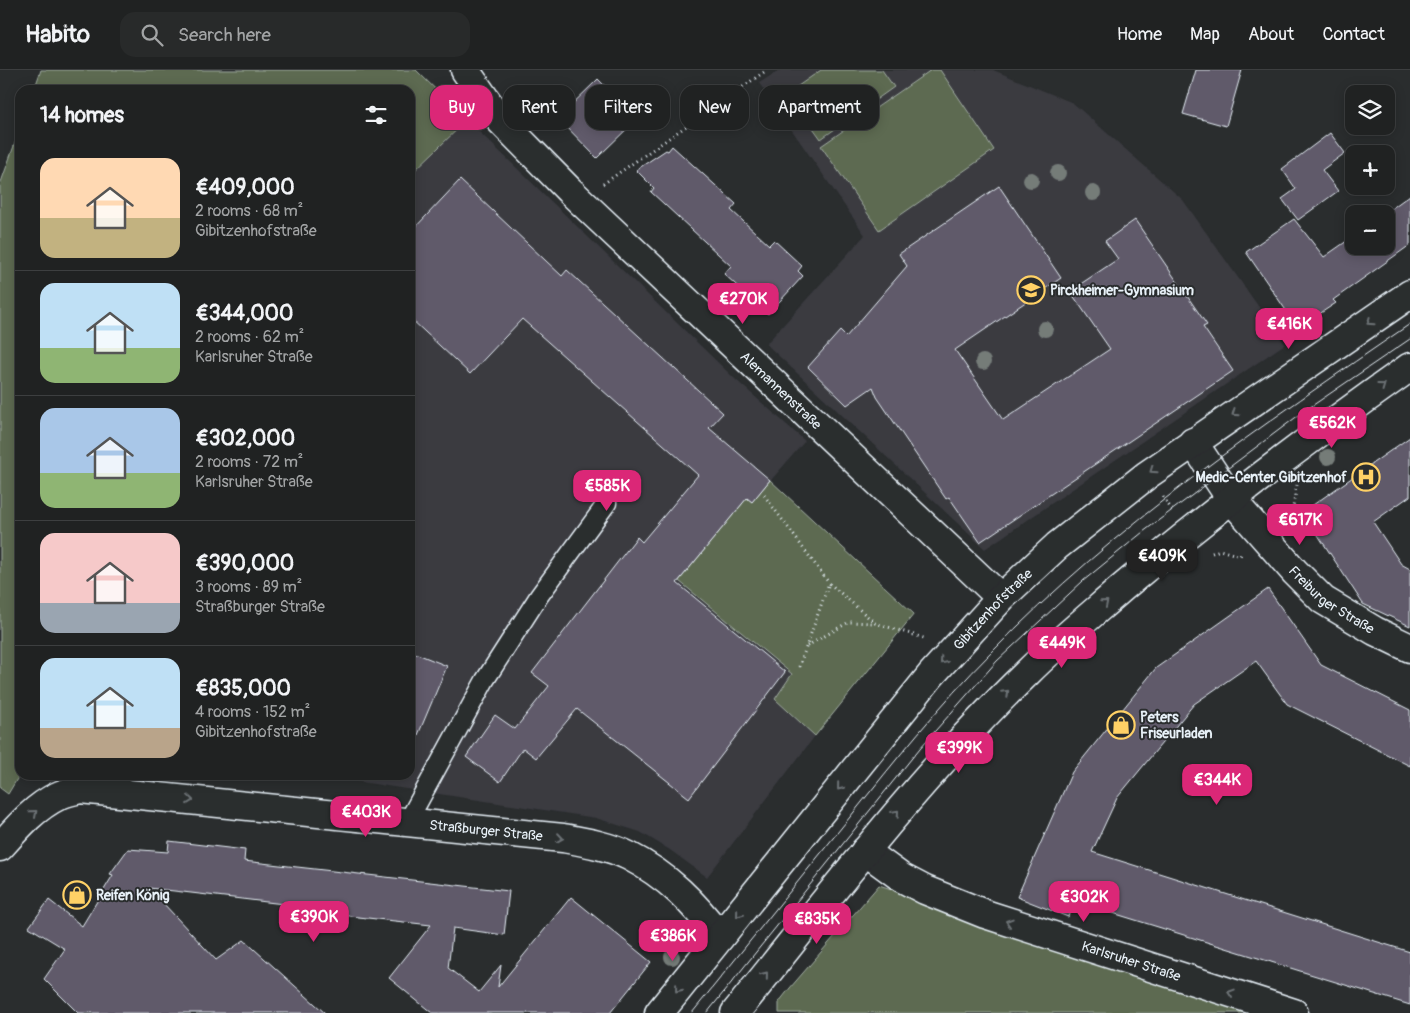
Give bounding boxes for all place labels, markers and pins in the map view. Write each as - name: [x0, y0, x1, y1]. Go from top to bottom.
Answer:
- school or university icon: Pirckheimer-Gymnasium: [1016, 275, 1046, 305]
- pin: €270K: [708, 282, 778, 325]
- place label: Pirckheimer-Gymnasium: [1050, 282, 1195, 299]
- pin: €416K: [1254, 308, 1324, 350]
- pin: €562K: [1297, 406, 1367, 449]
- hospital icon: Medic-Center Gibitzenhof: [1351, 462, 1381, 492]
- place label: Medic-Center Gibitzenhof: [1196, 469, 1347, 486]
- pin: €585K: [572, 470, 642, 512]
- pin: €617K: [1265, 504, 1335, 546]
- pin: €409K: [1127, 540, 1197, 582]
- pin: €449K: [1027, 626, 1097, 669]
- place label: Peters Friseurladen: [1140, 709, 1213, 742]
- shop icon: Peters Friseurladen: [1106, 710, 1136, 740]
- pin: €399K: [924, 732, 994, 774]
- pin: €344K: [1182, 764, 1252, 806]
- pin: €403K: [331, 796, 401, 838]
- shop icon: Reifen König: [62, 880, 92, 910]
- pin: €302K: [1049, 880, 1119, 923]
- place label: Reifen König: [96, 887, 170, 904]
- pin: €390K: [279, 900, 349, 943]
- pin: €835K: [782, 902, 852, 945]
- pin: €386K: [638, 920, 708, 962]

